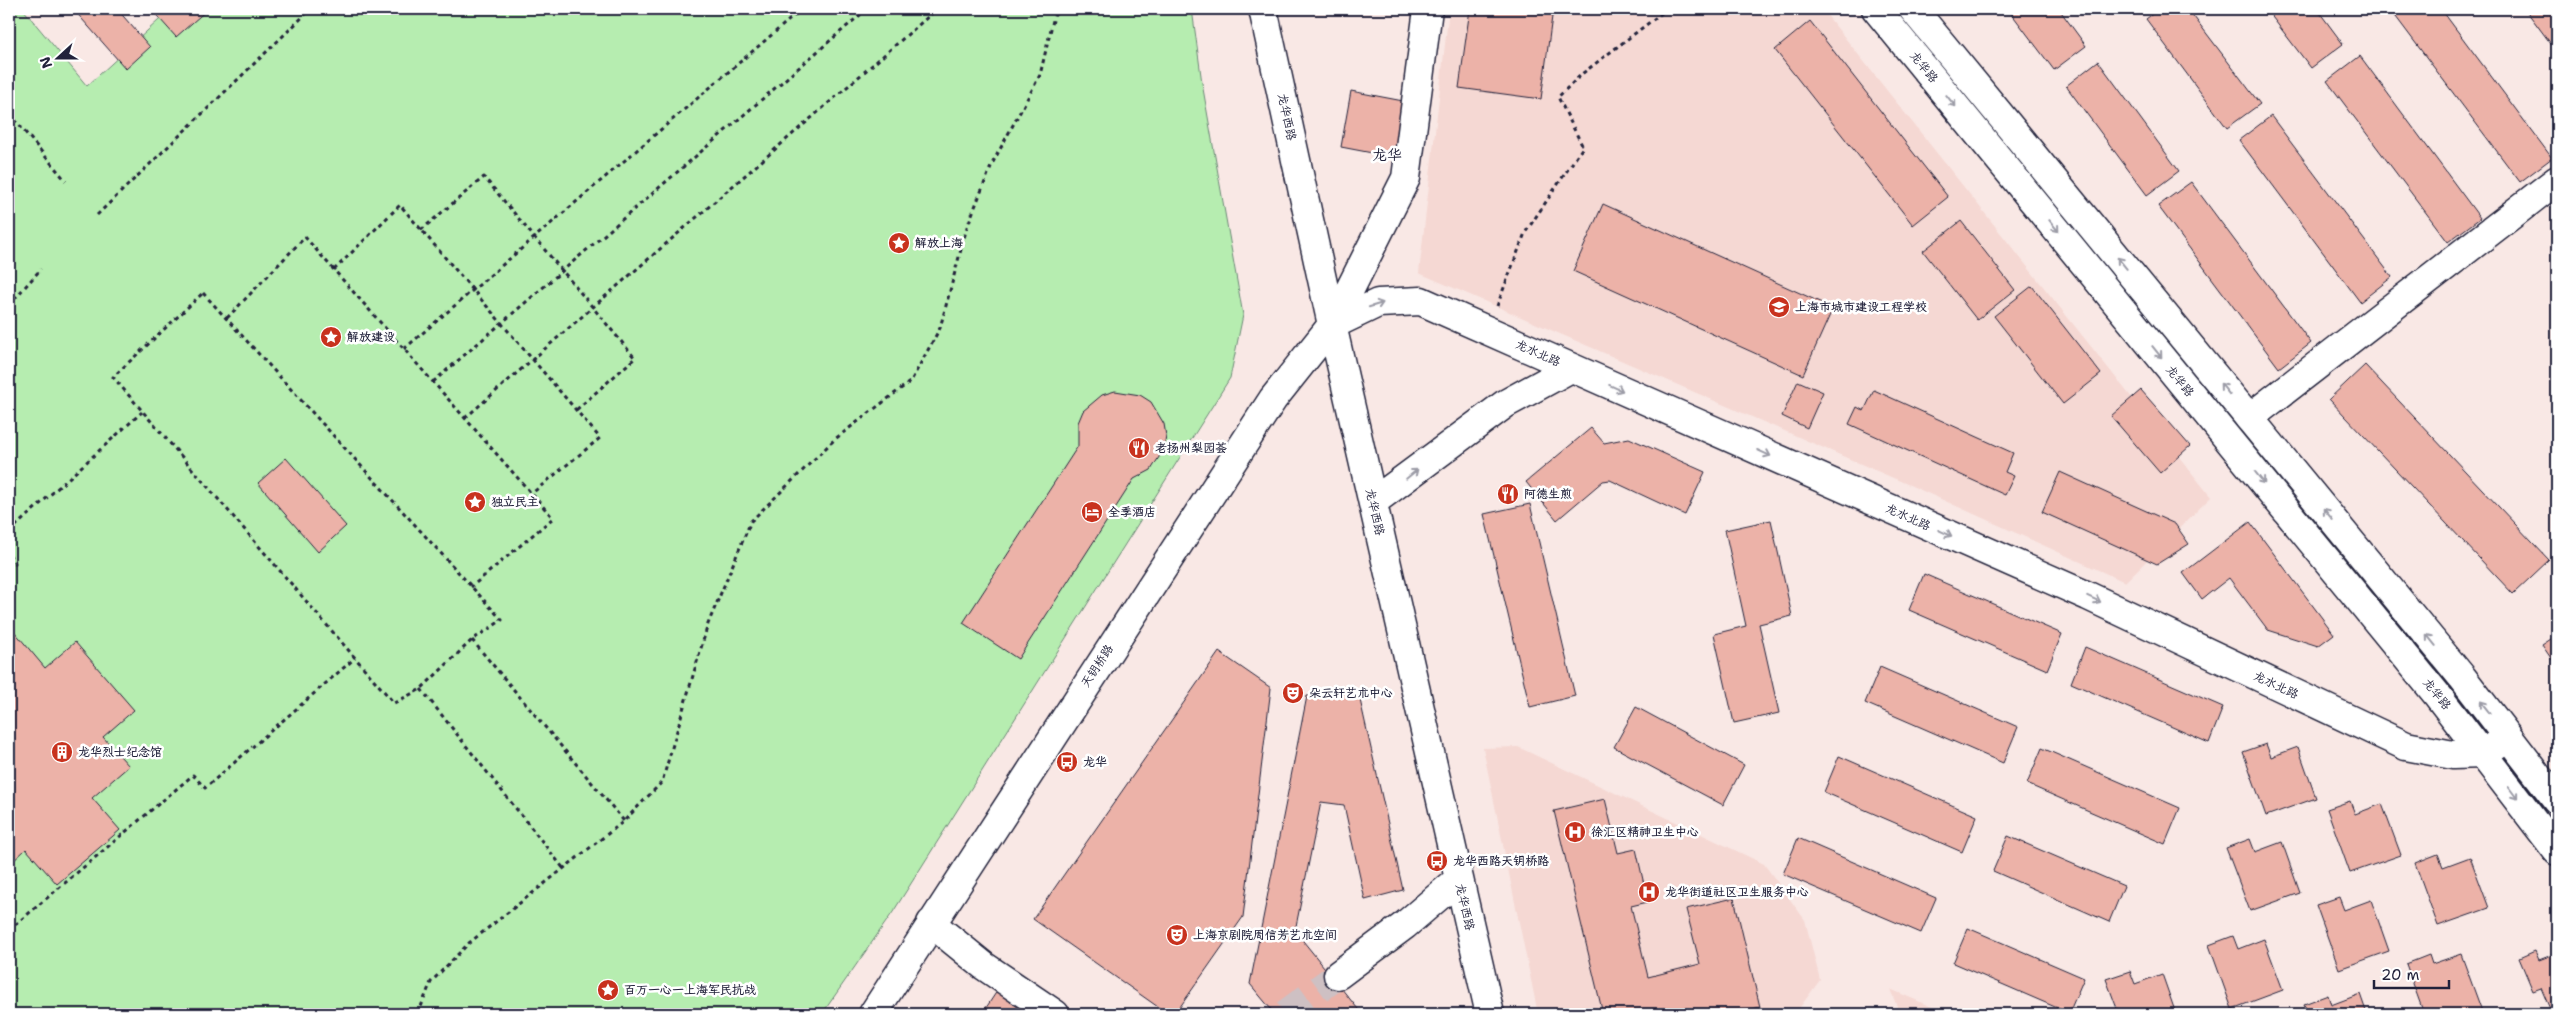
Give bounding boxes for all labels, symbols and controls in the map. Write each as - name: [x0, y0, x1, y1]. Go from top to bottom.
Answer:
- north arrow: [32, 32, 82, 82]
- street label: 龙华路: [1906, 48, 1942, 86]
- text: N: [35, 54, 56, 71]
- street label: 龙华西路: [1274, 92, 1300, 142]
- one-way arrow: [1946, 94, 1957, 107]
- district label: 龙华: [1372, 145, 1402, 165]
- one-way arrow: [2049, 220, 2060, 233]
- place icon: 解放上海: [887, 231, 911, 255]
- place label: 解放上海: [915, 235, 963, 251]
- one-way arrow: [2116, 257, 2127, 270]
- school or university icon: 上海市城市建设工程学校: [1767, 295, 1791, 319]
- place label: 上海市城市建设工程学校: [1795, 299, 1927, 315]
- one-way arrow: [1368, 300, 1384, 310]
- place icon: 解放建设: [319, 325, 343, 349]
- place label: 解放建设: [347, 329, 395, 345]
- street label: 龙水北路: [1513, 336, 1563, 370]
- one-way arrow: [2151, 345, 2162, 358]
- street label: 龙华路: [2162, 362, 2198, 400]
- one-way arrow: [2219, 382, 2230, 395]
- one-way arrow: [1608, 383, 1623, 393]
- restaurant icon: 老扬州梨园荟: [1127, 436, 1151, 460]
- place label: 老扬州梨园荟: [1155, 440, 1227, 456]
- one-way arrow: [1756, 449, 1771, 459]
- one-way arrow: [1405, 468, 1418, 479]
- one-way arrow: [2254, 471, 2265, 484]
- restaurant icon: 阿德生煎: [1496, 482, 1520, 506]
- place label: 阿德生煎: [1524, 486, 1572, 502]
- street label: 龙华西路: [1362, 487, 1388, 537]
- place icon: 独立民主: [463, 490, 487, 514]
- place label: 独立民主: [491, 494, 539, 510]
- hotel icon: 全季酒店: [1080, 500, 1104, 524]
- street label: 龙水北路: [1883, 500, 1933, 534]
- place label: 全季酒店: [1108, 504, 1156, 520]
- one-way arrow: [2323, 508, 2334, 521]
- one-way arrow: [1937, 528, 1952, 538]
- one-way arrow: [2086, 594, 2101, 604]
- one-way arrow: [2426, 633, 2437, 646]
- street label: 天钥桥路: [1077, 642, 1117, 690]
- street label: 龙水北路: [2251, 668, 2301, 702]
- street label: 龙华路: [2419, 675, 2455, 713]
- theatre icon: 朵云轩艺术中心: [1281, 681, 1305, 705]
- place label: 朵云轩艺术中心: [1309, 685, 1393, 701]
- one-way arrow: [2480, 701, 2491, 714]
- building icon: 龙华烈士纪念馆: [50, 740, 74, 764]
- place label: 龙华烈士纪念馆: [78, 744, 162, 760]
- bus stop icon: 龙华: [1055, 750, 1079, 774]
- place label: 龙华: [1083, 754, 1107, 770]
- one-way arrow: [2507, 786, 2518, 799]
- hospital icon: 徐汇区精神卫生中心: [1563, 820, 1587, 844]
- place label: 徐汇区精神卫生中心: [1591, 824, 1699, 840]
- bus stop icon: 龙华西路天钥桥路: [1425, 849, 1449, 873]
- place label: 龙华西路天钥桥路: [1453, 853, 1549, 869]
- hospital icon: 龙华街道社区卫生服务中心: [1637, 880, 1661, 904]
- street label: 龙华西路: [1452, 882, 1478, 932]
- place label: 龙华街道社区卫生服务中心: [1665, 884, 1809, 900]
- theatre icon: 上海京剧院周信芳艺术空间: [1165, 923, 1189, 947]
- place label: 上海京剧院周信芳艺术空间: [1193, 927, 1337, 943]
- scale bar: [2374, 958, 2448, 990]
- text: 20 m: [2381, 965, 2420, 985]
- place icon: 百万一心一上海军民抗战: [596, 978, 620, 1002]
- place label: 百万一心一上海军民抗战: [624, 982, 756, 998]

